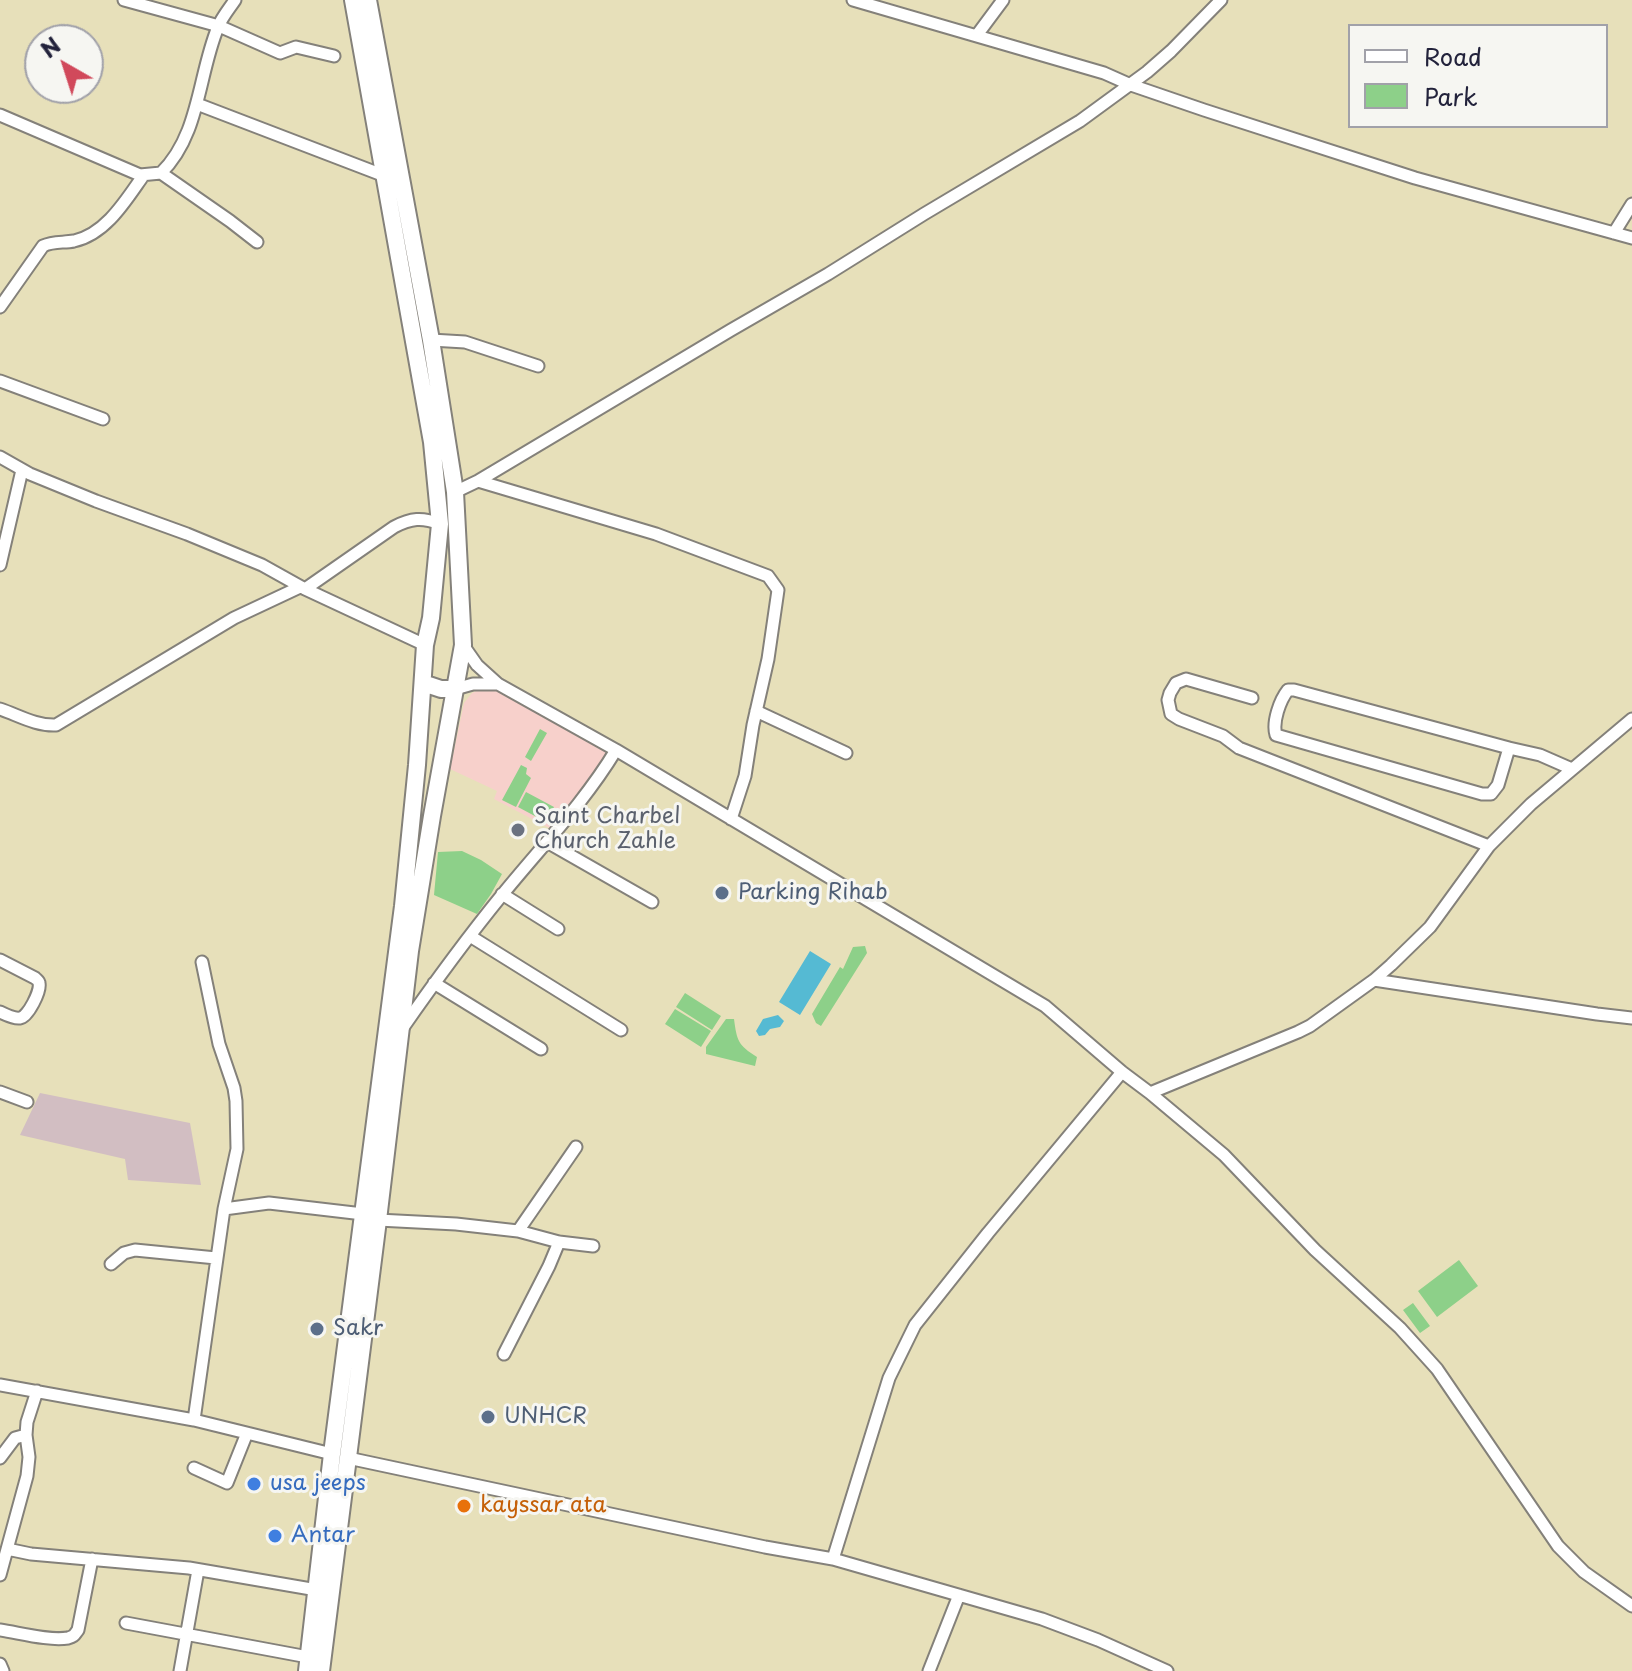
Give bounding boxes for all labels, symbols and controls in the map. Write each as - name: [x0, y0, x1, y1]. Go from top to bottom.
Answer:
- north arrow: [24, 24, 104, 104]
- legend: [1348, 24, 1608, 128]
- text: N: [33, 28, 67, 65]
- text: Road: [1424, 38, 1482, 74]
- text: Park: [1424, 78, 1478, 114]
- place label: Saint Charbel Church Zahle: [534, 804, 680, 856]
- marker: Saint Charbel Church Zahle: [509, 821, 527, 839]
- place label: Parking Rihab: [738, 880, 888, 906]
- marker: Parking Rihab: [713, 884, 731, 902]
- place label: Sakr: [333, 1316, 383, 1342]
- marker: Sakr: [308, 1320, 326, 1338]
- place label: UNHCR: [504, 1404, 587, 1430]
- marker: UNHCR: [479, 1408, 497, 1426]
- place label: usa jeeps: [270, 1471, 366, 1497]
- marker: usa jeeps: [245, 1475, 263, 1493]
- place label: kayssar ata: [480, 1493, 606, 1519]
- marker: kayssar ata: [455, 1497, 473, 1515]
- place label: Antar: [291, 1523, 355, 1549]
- marker: Antar: [266, 1527, 284, 1545]

